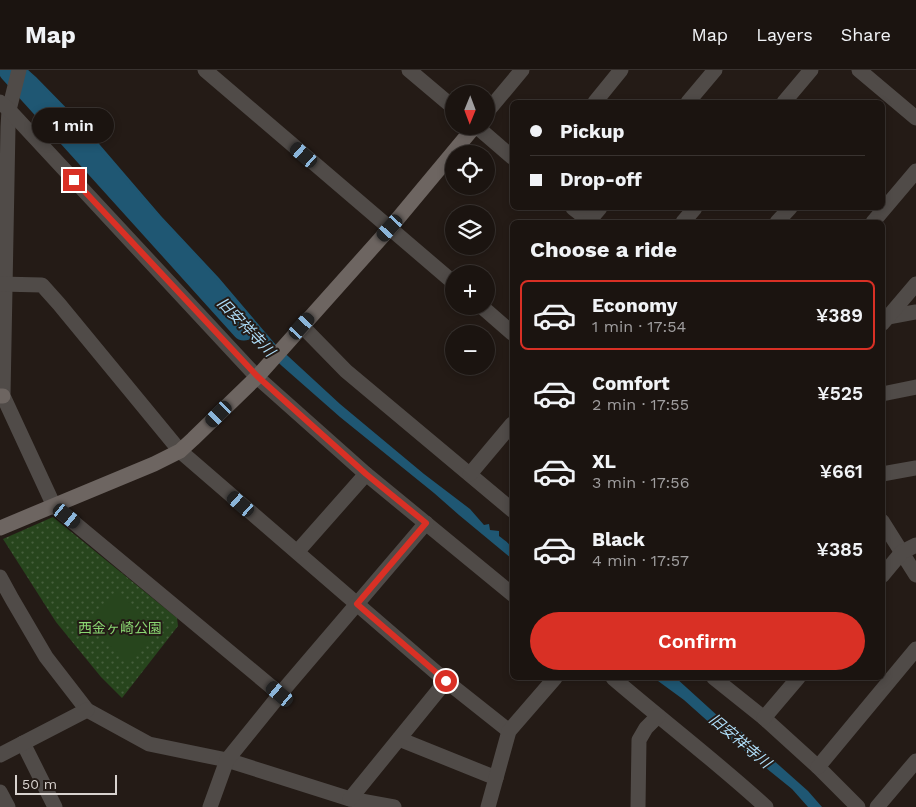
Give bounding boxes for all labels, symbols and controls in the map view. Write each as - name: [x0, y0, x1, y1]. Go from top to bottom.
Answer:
- text: Map: [25, 21, 76, 49]
- text: Map: [691, 24, 728, 45]
- text: Layers: [756, 24, 813, 45]
- text: Share: [841, 24, 891, 45]
- north arrow: [445, 85, 495, 135]
- map controls: [445, 85, 495, 375]
- callout: 1 min: [33, 108, 115, 142]
- text: 1 min: [52, 116, 94, 135]
- text: Pickup: [560, 120, 624, 143]
- car: [287, 139, 320, 171]
- button: locate: [445, 145, 495, 195]
- text: Drop-off: [560, 168, 642, 191]
- route end: [63, 169, 85, 191]
- button: layers: [445, 205, 495, 255]
- car: [374, 212, 405, 244]
- text: Choose a ride: [530, 237, 677, 262]
- button: +: [445, 265, 495, 315]
- icon: car: [532, 293, 577, 338]
- water label: 旧安祥寺川: [213, 294, 280, 362]
- text: Economy: [592, 294, 677, 317]
- text: ¥389: [816, 304, 863, 327]
- car: [286, 310, 317, 342]
- text: 1 min · 17:54: [592, 317, 686, 336]
- button: −: [445, 325, 495, 375]
- icon: car: [532, 371, 577, 416]
- text: Comfort: [592, 372, 670, 395]
- text: ¥525: [817, 382, 863, 405]
- text: 2 min · 17:55: [592, 395, 689, 414]
- car: [203, 398, 234, 430]
- icon: car: [532, 449, 577, 494]
- text: XL: [592, 450, 616, 473]
- text: ¥661: [820, 460, 863, 483]
- text: 3 min · 17:56: [592, 473, 689, 492]
- car: [224, 488, 257, 520]
- car: [50, 501, 83, 531]
- icon: car: [532, 527, 577, 572]
- text: Black: [592, 528, 645, 551]
- text: ¥385: [817, 538, 863, 561]
- text: 4 min · 17:57: [592, 551, 689, 570]
- button: Confirm: [530, 612, 865, 670]
- park label: 西金ヶ崎公園: [78, 620, 162, 636]
- route start: [435, 670, 457, 692]
- car: [263, 679, 296, 709]
- water label: 旧安祥寺川: [705, 710, 776, 773]
- scale bar: [15, 772, 118, 795]
- text: 50 m: [22, 776, 57, 792]

